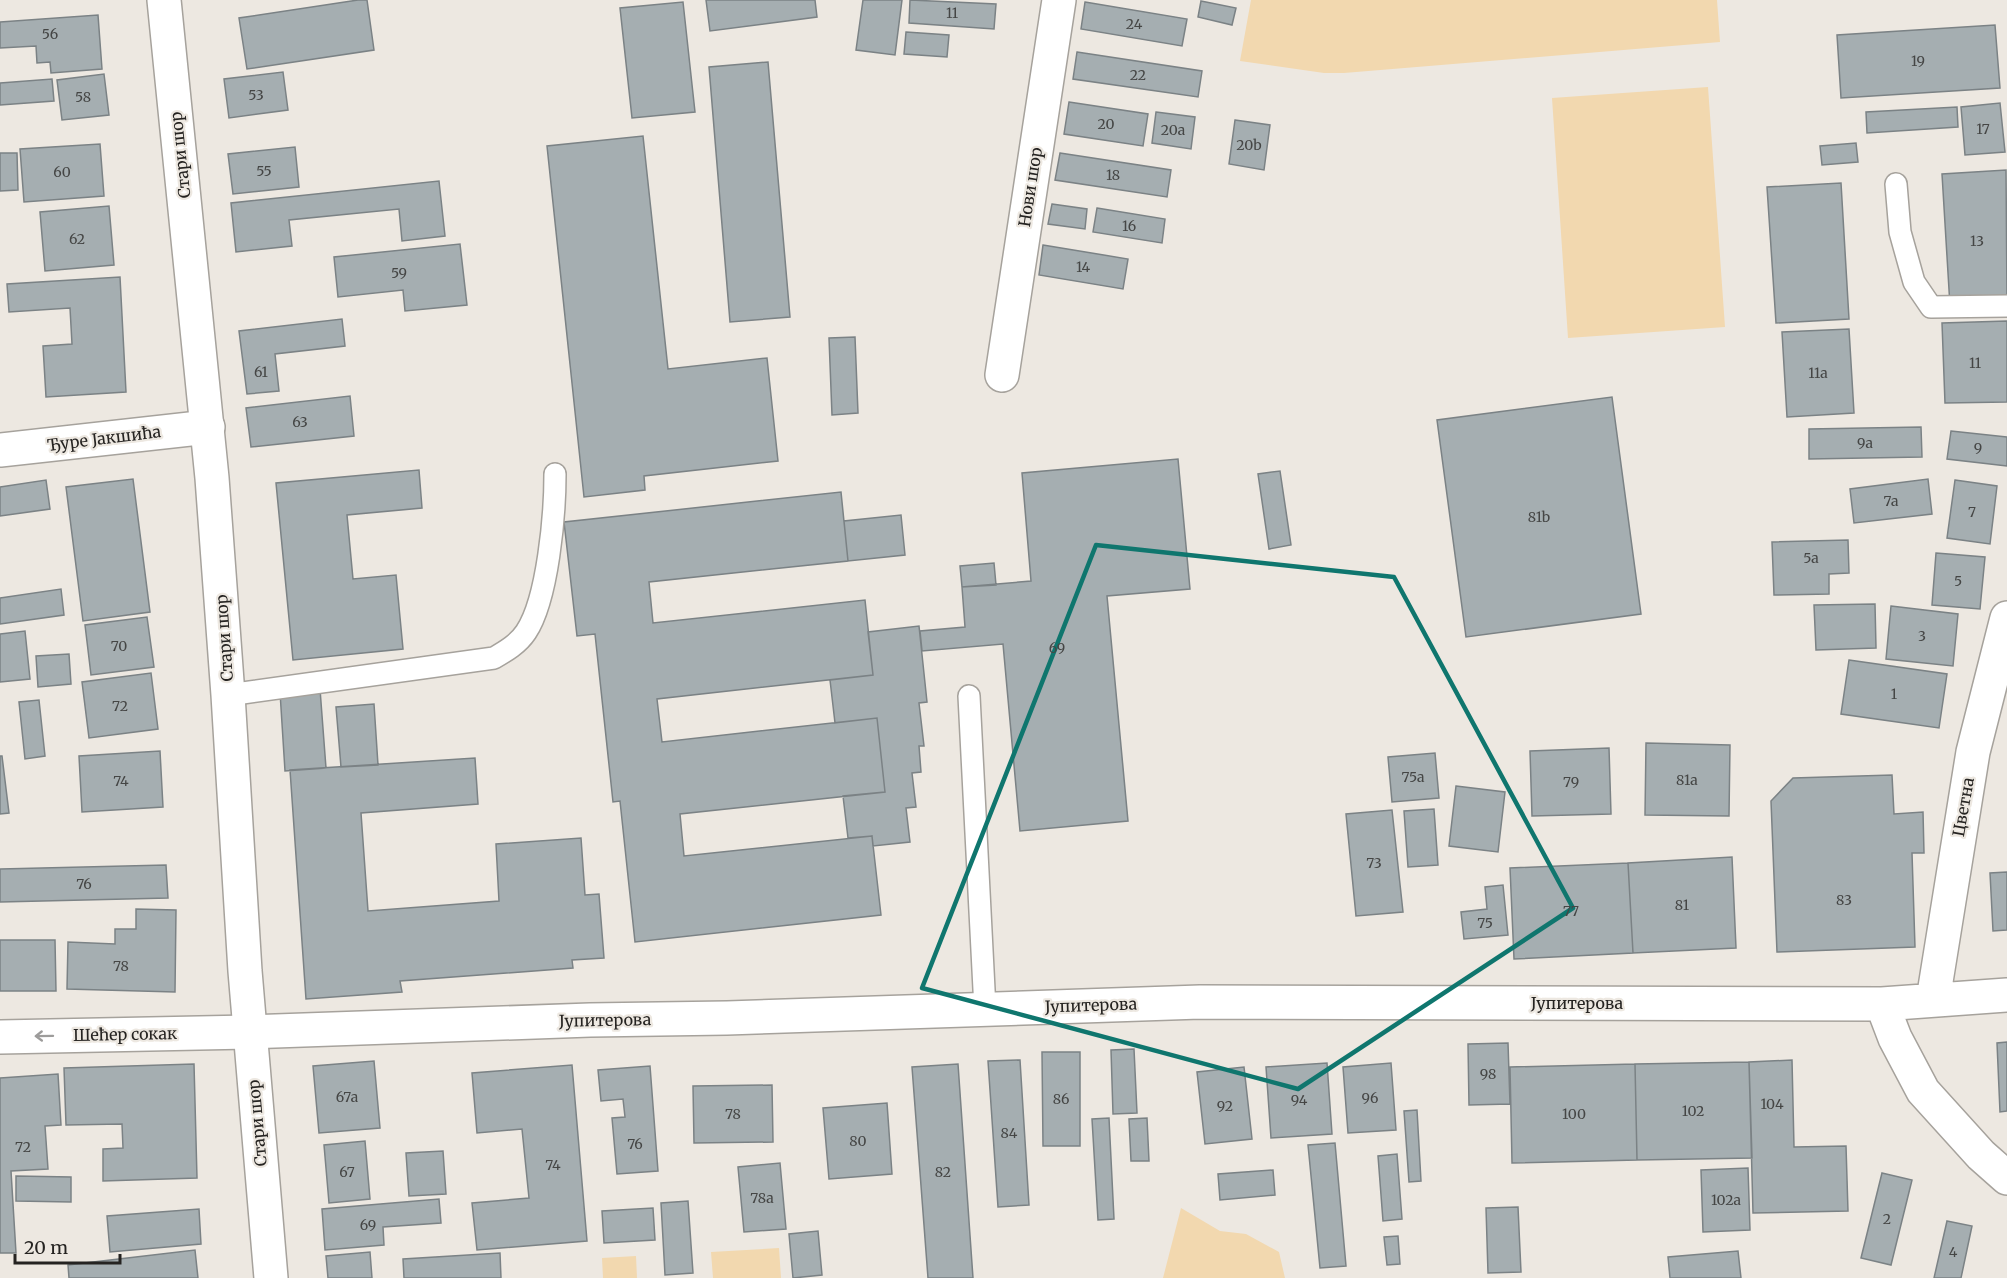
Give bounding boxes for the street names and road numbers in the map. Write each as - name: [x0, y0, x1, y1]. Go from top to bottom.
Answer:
- street label: Стари шор: [165, 111, 194, 199]
- street label: Нови шор: [1014, 146, 1046, 228]
- street label: Ђуре Јакшића: [46, 421, 162, 455]
- street label: Стари шор: [211, 594, 237, 682]
- street label: Цветна: [1948, 775, 1978, 838]
- street label: Јупитерова: [1044, 993, 1138, 1017]
- street label: Јупитерова: [1530, 993, 1624, 1013]
- street label: Јупитерова: [558, 1009, 652, 1031]
- street label: Шећер сокак: [73, 1023, 177, 1045]
- street label: Стари шор: [243, 1079, 271, 1167]

